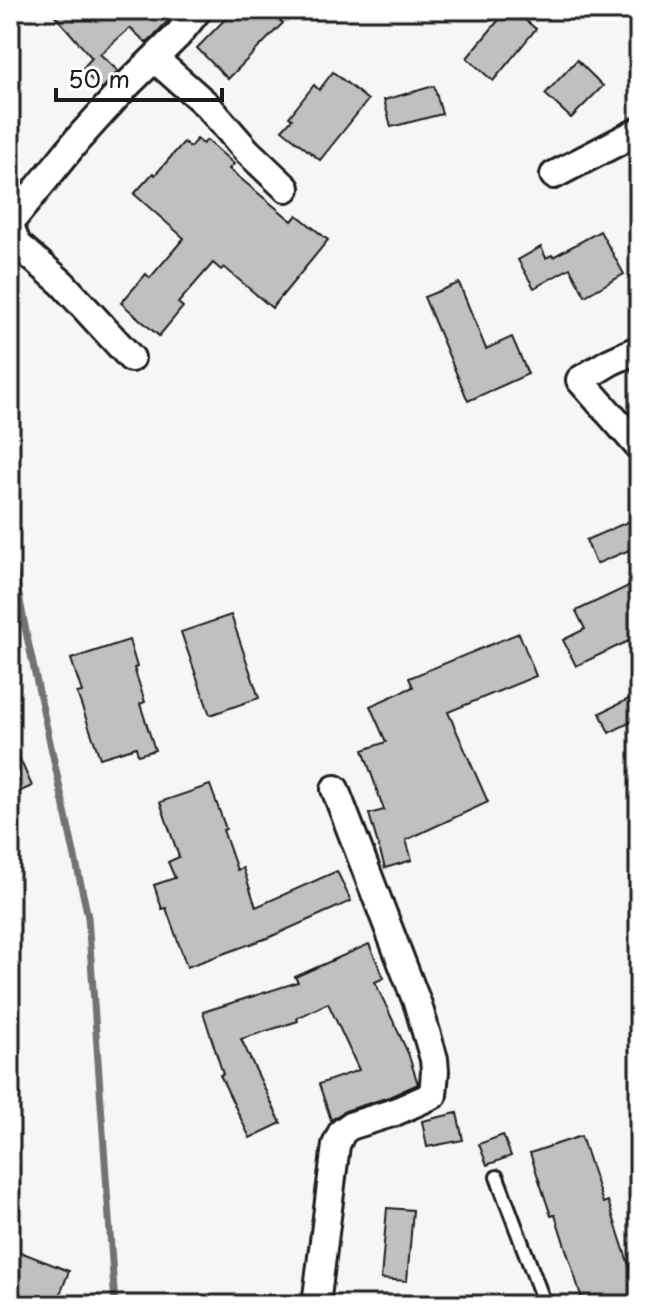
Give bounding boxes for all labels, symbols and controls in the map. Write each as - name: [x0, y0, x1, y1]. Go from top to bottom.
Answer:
- scale bar: [56, 52, 222, 102]
- text: 50 m: [68, 60, 130, 96]

